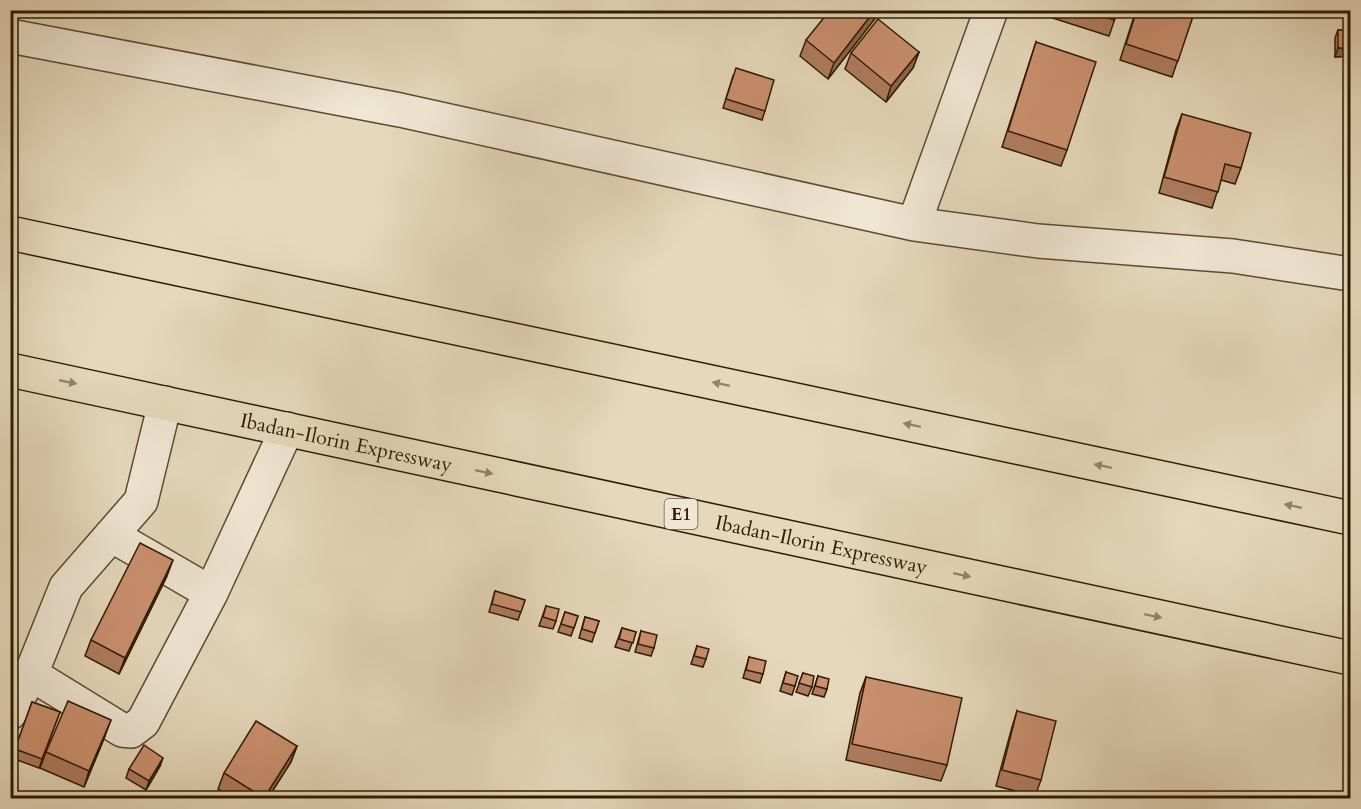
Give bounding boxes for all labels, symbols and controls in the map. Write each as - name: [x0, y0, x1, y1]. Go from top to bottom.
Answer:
- one-way arrow: [58, 378, 77, 388]
- one-way arrow: [711, 379, 730, 388]
- street label: Ibadan-Ilorin Expressway: [238, 406, 455, 478]
- one-way arrow: [902, 420, 921, 429]
- one-way arrow: [1093, 460, 1112, 470]
- one-way arrow: [475, 468, 494, 477]
- road number: E1: [664, 499, 698, 529]
- one-way arrow: [1284, 501, 1303, 510]
- street label: Ibadan-Ilorin Expressway: [713, 508, 930, 580]
- one-way arrow: [953, 570, 972, 580]
- one-way arrow: [1144, 611, 1162, 621]

